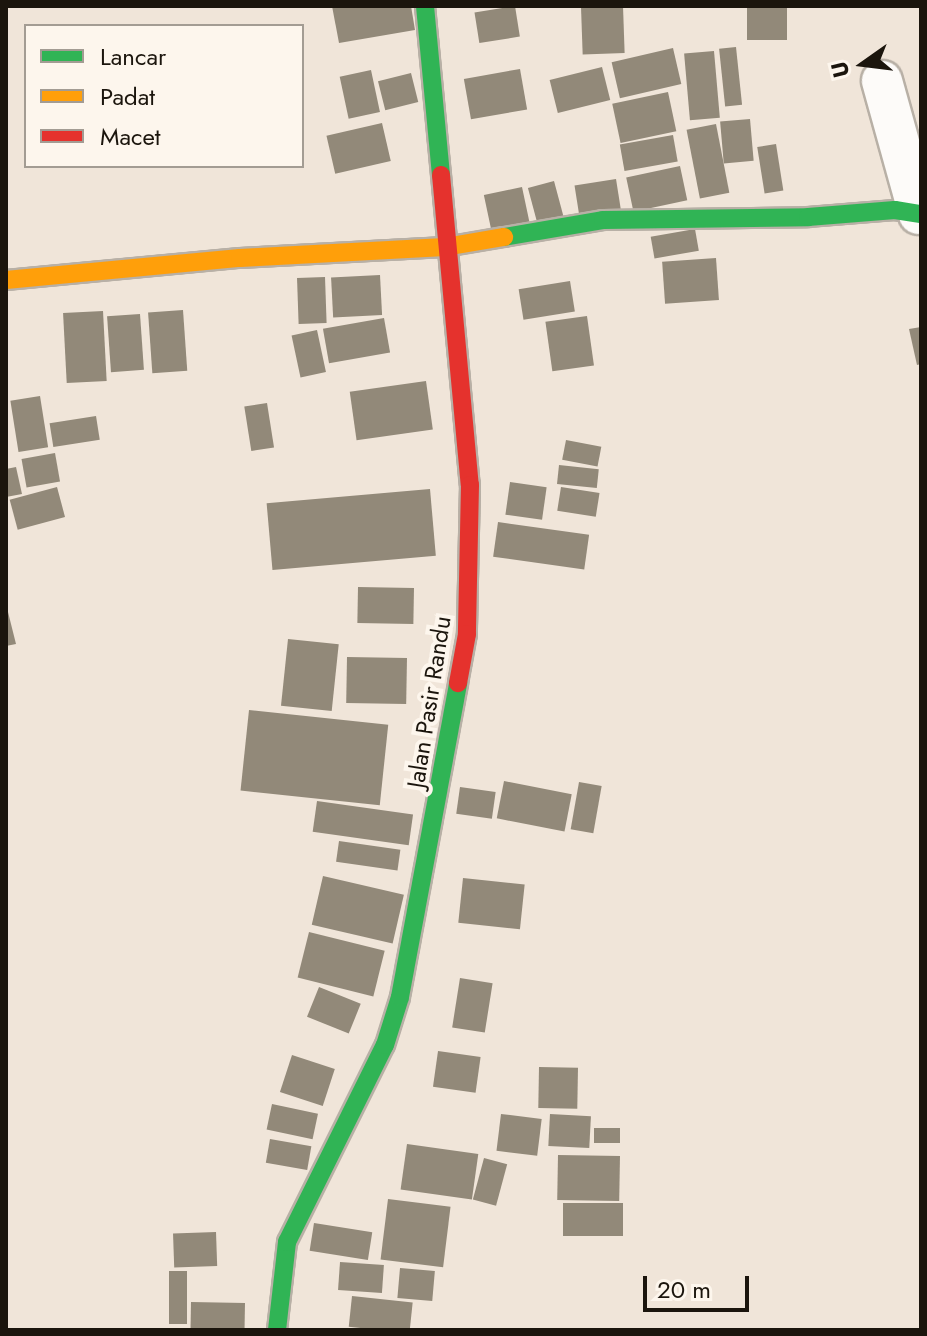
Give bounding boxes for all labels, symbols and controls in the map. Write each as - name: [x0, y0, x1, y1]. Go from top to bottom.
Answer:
- legend: [24, 24, 304, 168]
- north arrow: [823, 24, 903, 104]
- text: Lancar: [100, 39, 166, 74]
- text: U: [822, 58, 857, 81]
- text: Padat: [100, 79, 155, 114]
- text: Macet: [100, 119, 161, 154]
- street label: Jalan Pasir Randu: [401, 614, 457, 790]
- scale bar: [647, 1260, 753, 1310]
- text: 20 m: [657, 1272, 711, 1307]

